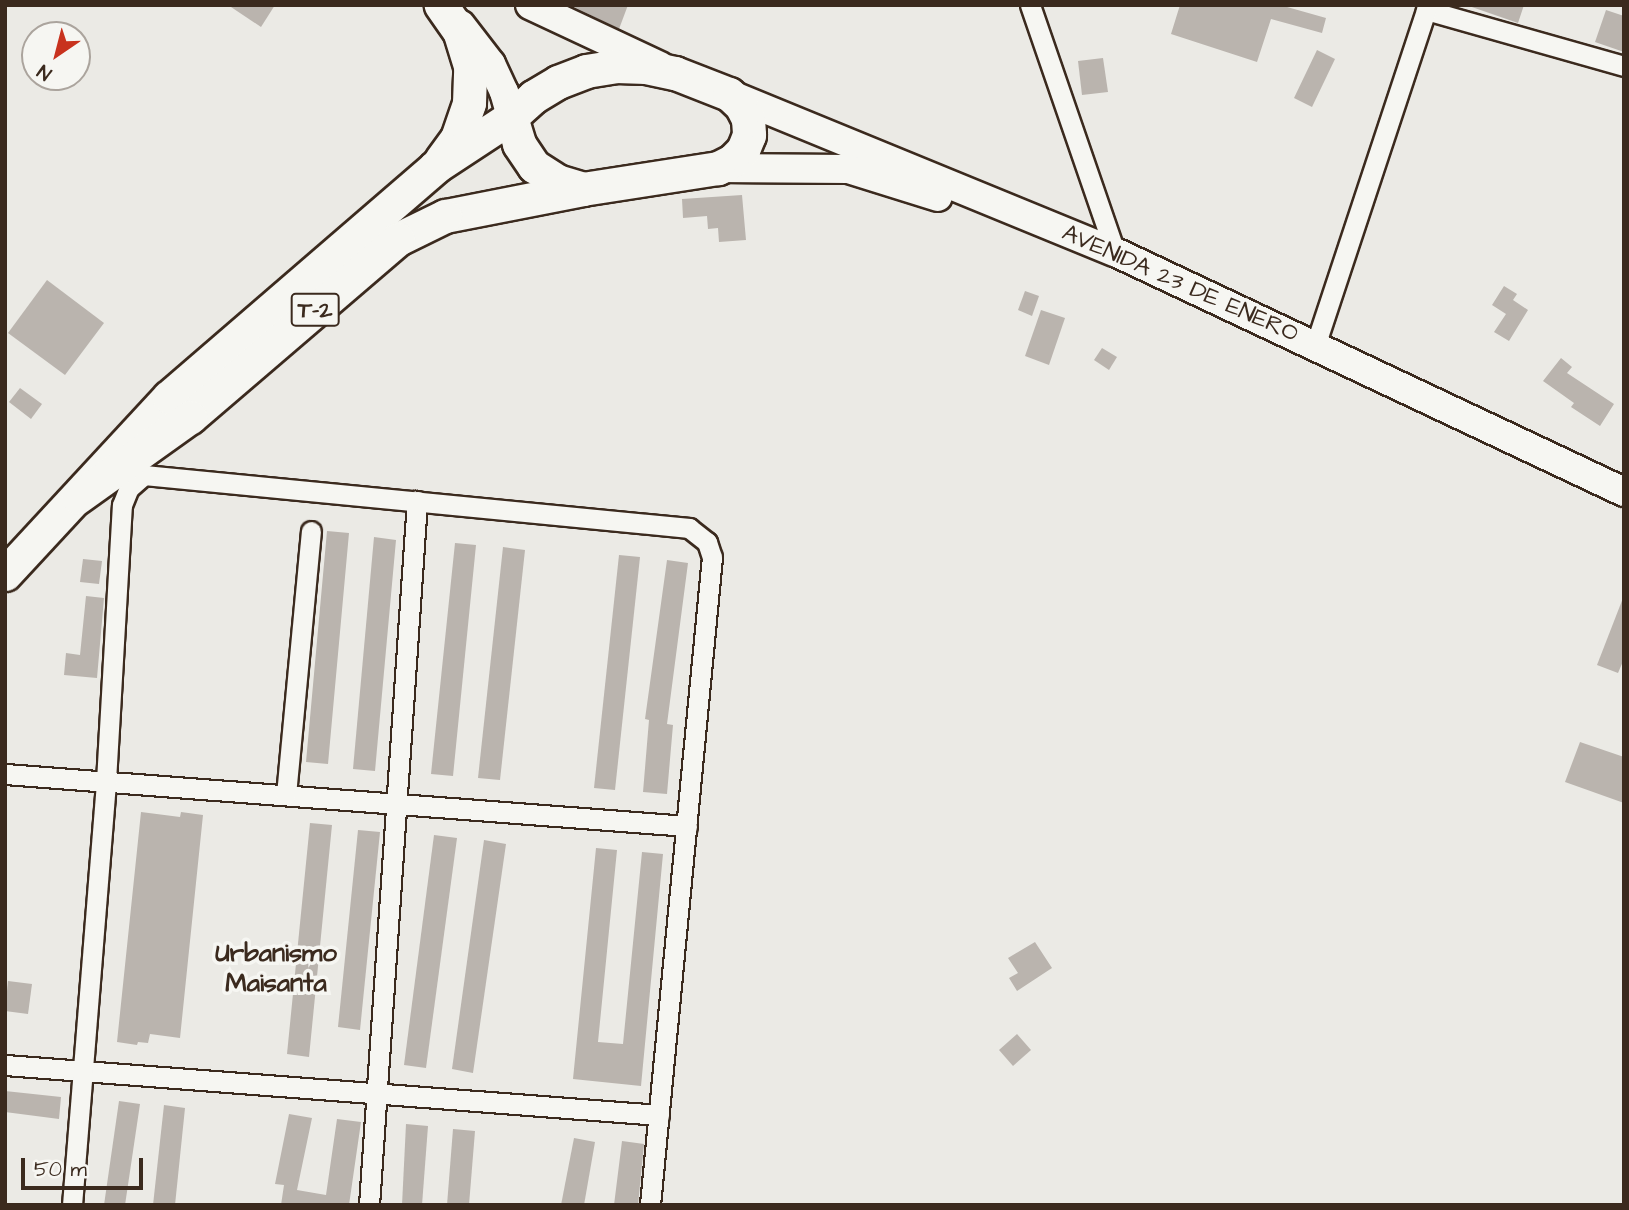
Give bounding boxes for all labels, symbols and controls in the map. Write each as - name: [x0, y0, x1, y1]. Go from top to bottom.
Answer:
- north arrow: [21, 21, 91, 91]
- text: N: [32, 58, 57, 86]
- street label: AVENIDA 23 DE ENERO: [1057, 219, 1303, 349]
- road number: T-2: [290, 290, 340, 330]
- district label: Urbanismo Maisanta: [215, 938, 337, 1000]
- scale bar: [24, 1144, 147, 1188]
- text: 50 m: [34, 1155, 87, 1184]

